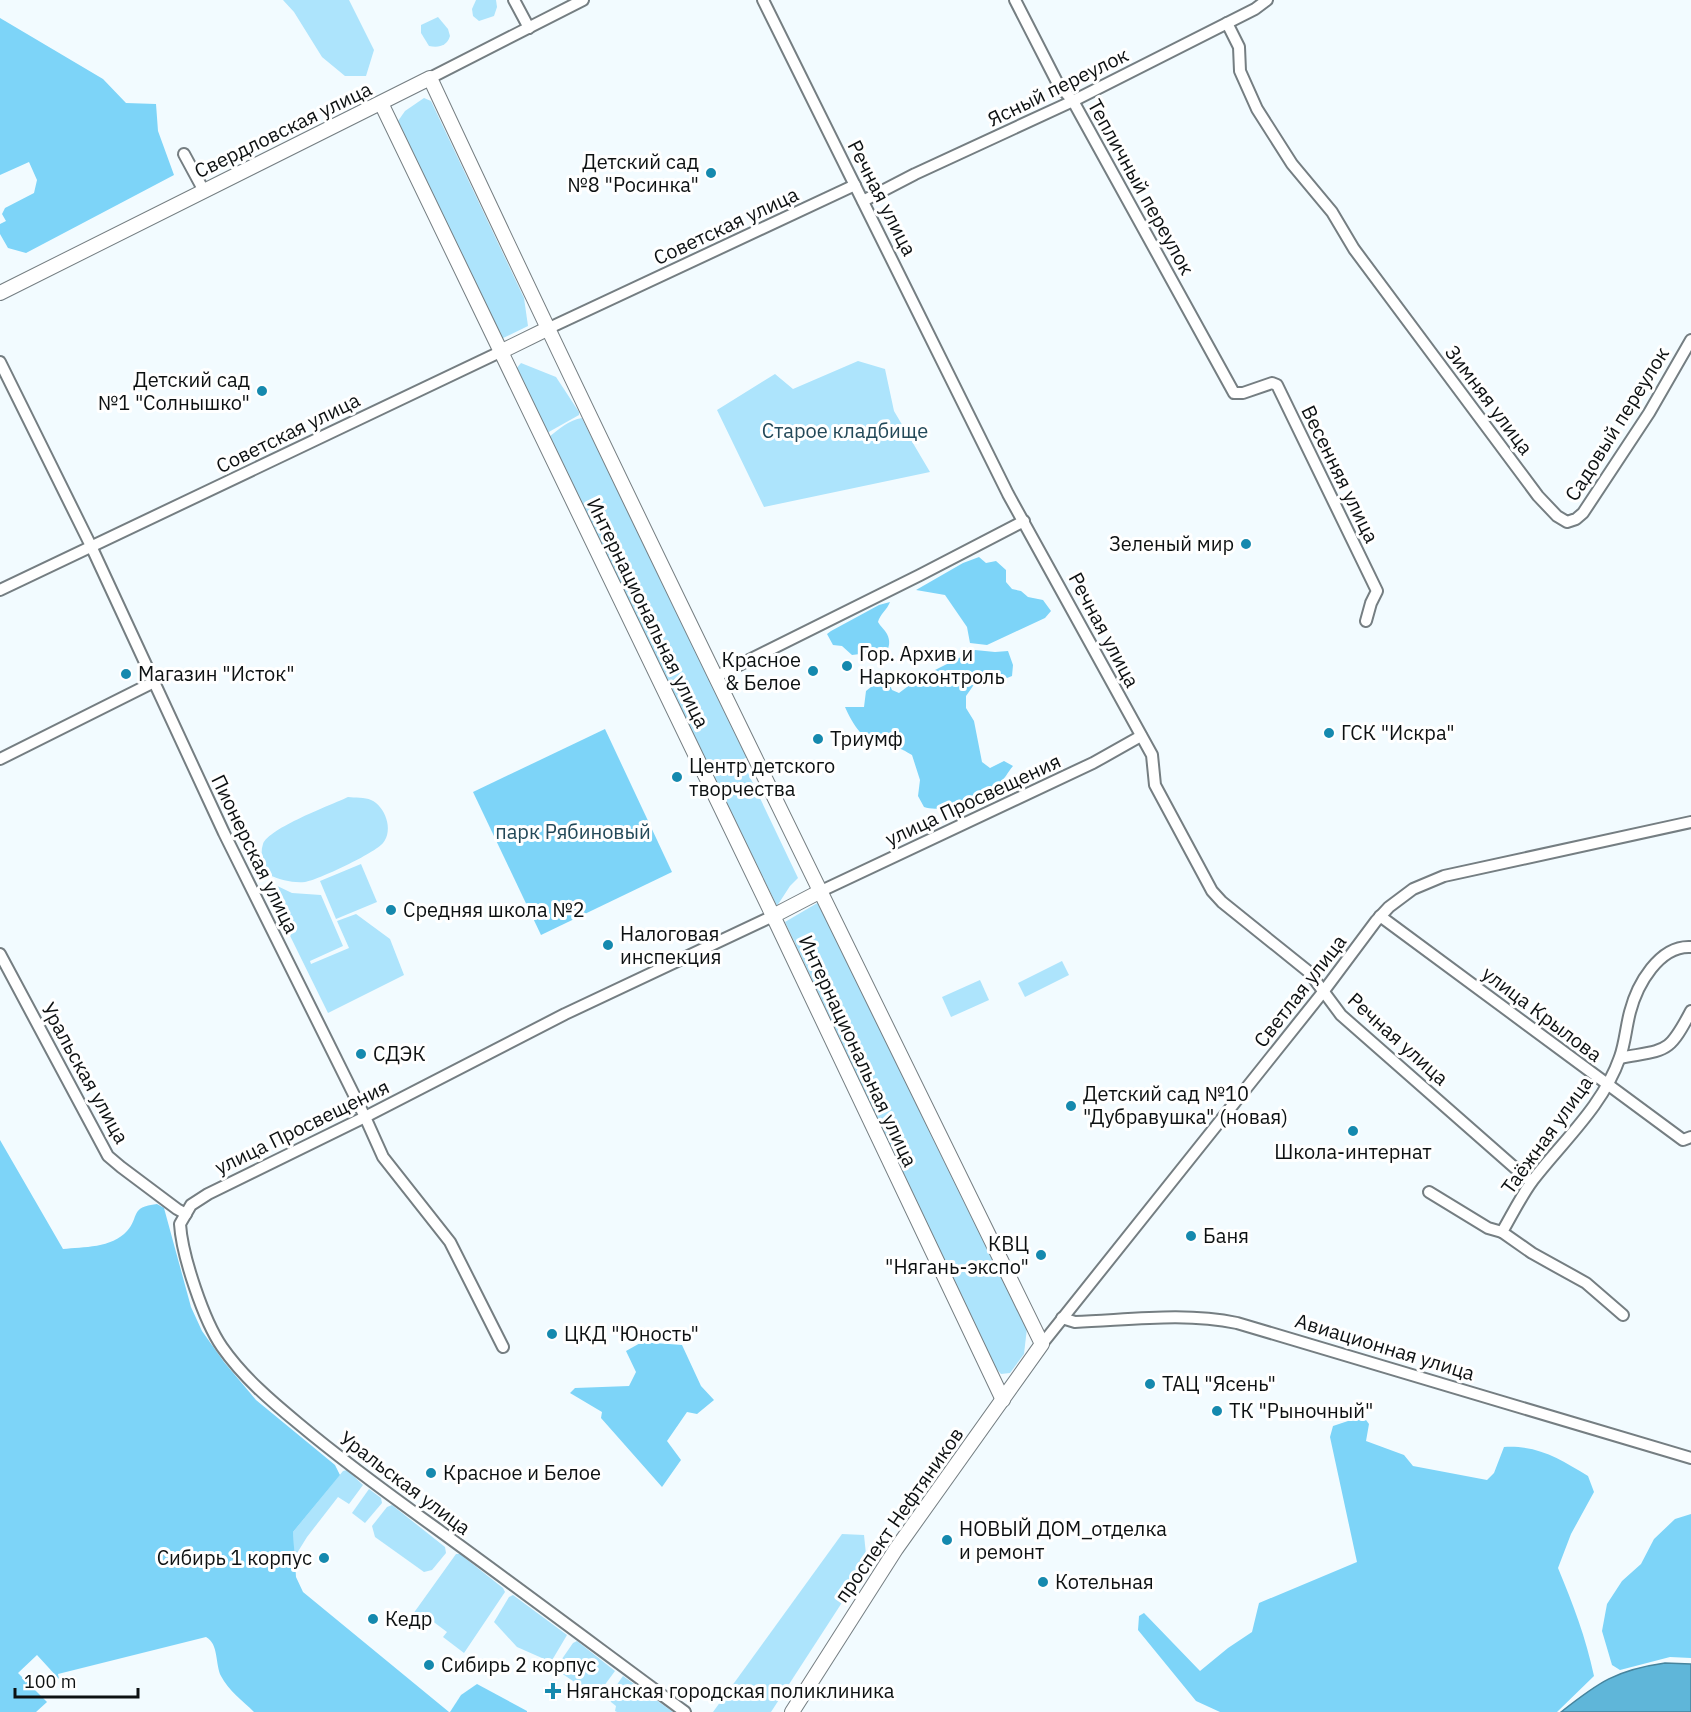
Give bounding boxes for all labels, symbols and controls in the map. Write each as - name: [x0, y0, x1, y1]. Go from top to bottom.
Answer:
- street label: Ясный переулок: [983, 41, 1133, 132]
- street label: Свердловская улица: [190, 75, 376, 184]
- street label: Тепличный переулок: [1082, 94, 1201, 280]
- street label: Речная улица: [842, 135, 923, 261]
- place label: Детский сад №8 "Росинка": [567, 148, 699, 198]
- marker: Детский сад №8 "Росинка": [704, 166, 718, 180]
- street label: Советская улица: [649, 180, 803, 271]
- street label: Зимняя улица: [1439, 339, 1540, 460]
- street label: Садовый переулок: [1558, 342, 1675, 506]
- place label: Детский сад №1 "Солнышко": [98, 366, 250, 416]
- marker: Детский сад №1 "Солнышко": [255, 384, 269, 398]
- street label: Советская улица: [211, 386, 365, 479]
- street label: Весенняя улица: [1295, 400, 1386, 547]
- park label: Старое кладбище: [762, 417, 928, 444]
- street label: Интернациональная улица: [581, 493, 716, 733]
- place label: Зеленый мир: [1109, 530, 1234, 557]
- marker: Зеленый мир: [1239, 537, 1253, 551]
- street label: Речная улица: [1063, 567, 1146, 692]
- place label: Гор. Архив и Наркоконтроль: [859, 640, 1005, 690]
- place label: Красное & Белое: [721, 646, 801, 696]
- marker: Гор. Архив и Наркоконтроль: [840, 659, 854, 673]
- place label: Магазин "Исток": [138, 660, 295, 687]
- marker: Красное & Белое: [806, 664, 820, 678]
- marker: Магазин "Исток": [119, 667, 133, 681]
- place label: ГСК "Искра": [1341, 719, 1455, 746]
- place label: Триумф: [830, 725, 903, 752]
- marker: ГСК "Искра": [1322, 726, 1336, 740]
- marker: Триумф: [811, 732, 825, 746]
- street label: улица Просвещения: [881, 747, 1065, 852]
- place label: Центр детского творчества: [689, 752, 835, 802]
- street label: Пионерская улица: [205, 770, 306, 938]
- marker: Центр детского творчества: [670, 770, 684, 784]
- park label: парк Рябиновый: [495, 818, 651, 845]
- place label: Средняя школа №2: [403, 896, 585, 923]
- marker: Средняя школа №2: [384, 903, 398, 917]
- place label: Налоговая инспекция: [620, 920, 721, 970]
- street label: Светлая улица: [1247, 929, 1352, 1053]
- street label: Интернациональная улица: [793, 931, 924, 1171]
- marker: Налоговая инспекция: [601, 938, 615, 952]
- street label: улица Крылова: [1477, 960, 1608, 1068]
- street label: Речная улица: [1342, 986, 1455, 1091]
- street label: Уральская улица: [35, 997, 136, 1149]
- place label: СДЭК: [373, 1040, 426, 1067]
- marker: СДЭК: [354, 1047, 368, 1061]
- street label: Таёжная улица: [1495, 1070, 1599, 1199]
- street label: улица Просвещения: [210, 1073, 393, 1180]
- place label: Детский сад №10 "Дубравушка" (новая): [1083, 1080, 1288, 1130]
- marker: Детский сад №10 "Дубравушка" (новая): [1064, 1099, 1078, 1113]
- marker: Школа-интернат: [1346, 1124, 1360, 1138]
- place label: Школа-интернат: [1274, 1138, 1432, 1165]
- place label: Баня: [1203, 1222, 1249, 1249]
- marker: Баня: [1184, 1229, 1198, 1243]
- place label: КВЦ "Нягань-экспо": [885, 1230, 1029, 1280]
- marker: КВЦ "Нягань-экспо": [1034, 1248, 1048, 1262]
- street label: Авиационная улица: [1292, 1306, 1479, 1387]
- place label: ЦКД "Юность": [564, 1320, 699, 1347]
- marker: ЦКД "Юность": [545, 1327, 559, 1341]
- place label: ТАЦ "Ясень": [1162, 1370, 1276, 1397]
- marker: ТАЦ "Ясень": [1143, 1377, 1157, 1391]
- place label: ТК "Рыночный": [1229, 1397, 1373, 1424]
- marker: ТК "Рыночный": [1210, 1404, 1224, 1418]
- street label: проспект Нефтяников: [828, 1422, 969, 1608]
- street label: Уральская улица: [334, 1424, 477, 1541]
- place label: Красное и Белое: [443, 1459, 601, 1486]
- marker: Красное и Белое: [424, 1466, 438, 1480]
- place label: НОВЫЙ ДОМ_отделка и ремонт: [959, 1515, 1167, 1565]
- marker: НОВЫЙ ДОМ_отделка и ремонт: [940, 1533, 954, 1547]
- place label: Сибирь 1 корпус: [157, 1544, 312, 1571]
- marker: Сибирь 1 корпус: [317, 1551, 331, 1565]
- place label: Котельная: [1055, 1568, 1154, 1595]
- marker: Котельная: [1036, 1575, 1050, 1589]
- place label: Кедр: [385, 1605, 432, 1632]
- marker: Кедр: [366, 1612, 380, 1626]
- place label: Сибирь 2 корпус: [441, 1651, 596, 1678]
- marker: Сибирь 2 корпус: [422, 1658, 436, 1672]
- scale bar: [15, 1661, 138, 1699]
- text: 100 m: [24, 1670, 76, 1693]
- place label: Няганская городская поликлиника: [566, 1677, 895, 1704]
- marker: Няганская городская поликлиника: [544, 1682, 562, 1700]

